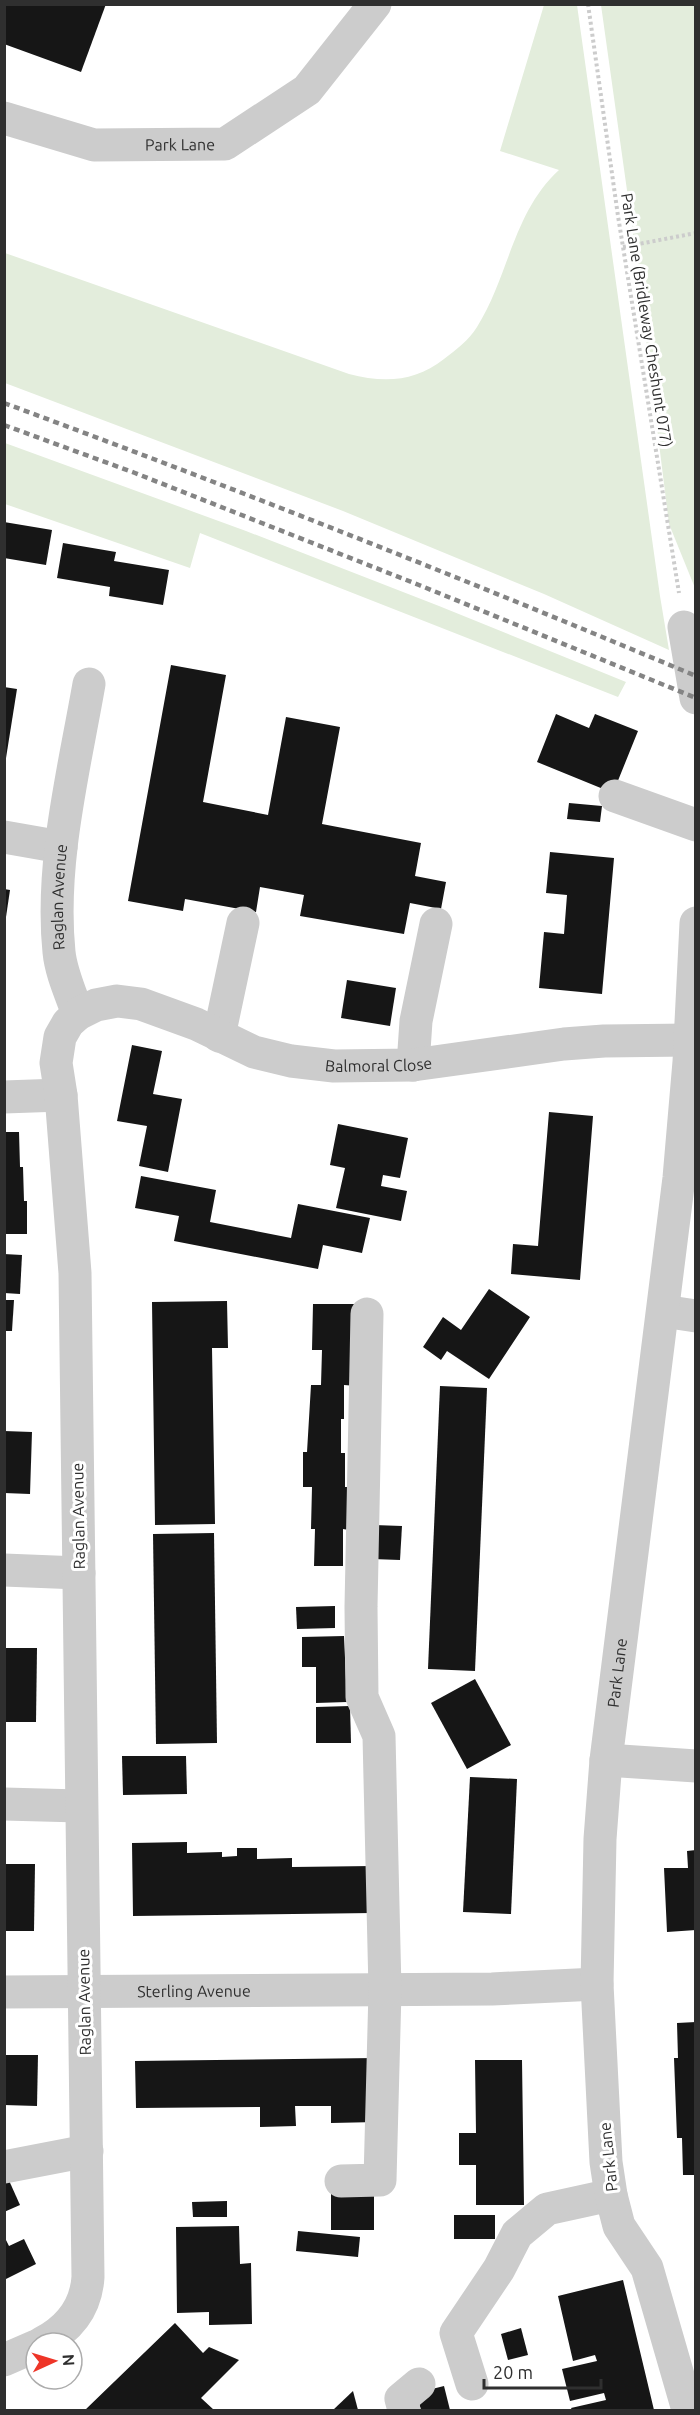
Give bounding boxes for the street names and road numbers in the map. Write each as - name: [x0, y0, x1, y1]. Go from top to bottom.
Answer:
- street label: Park Lane: [145, 135, 215, 154]
- street label: Park Lane (Bridleway Cheshunt 077): [617, 192, 676, 449]
- street label: Raglan Avenue: [48, 843, 70, 951]
- street label: Balmoral Close: [324, 1053, 433, 1075]
- street label: Raglan Avenue: [68, 1463, 88, 1569]
- street label: Park Lane: [604, 1637, 630, 1709]
- street label: Raglan Avenue: [74, 1949, 94, 2055]
- street label: Sterling Avenue: [137, 1981, 251, 2000]
- street label: Park Lane: [595, 2121, 621, 2193]

